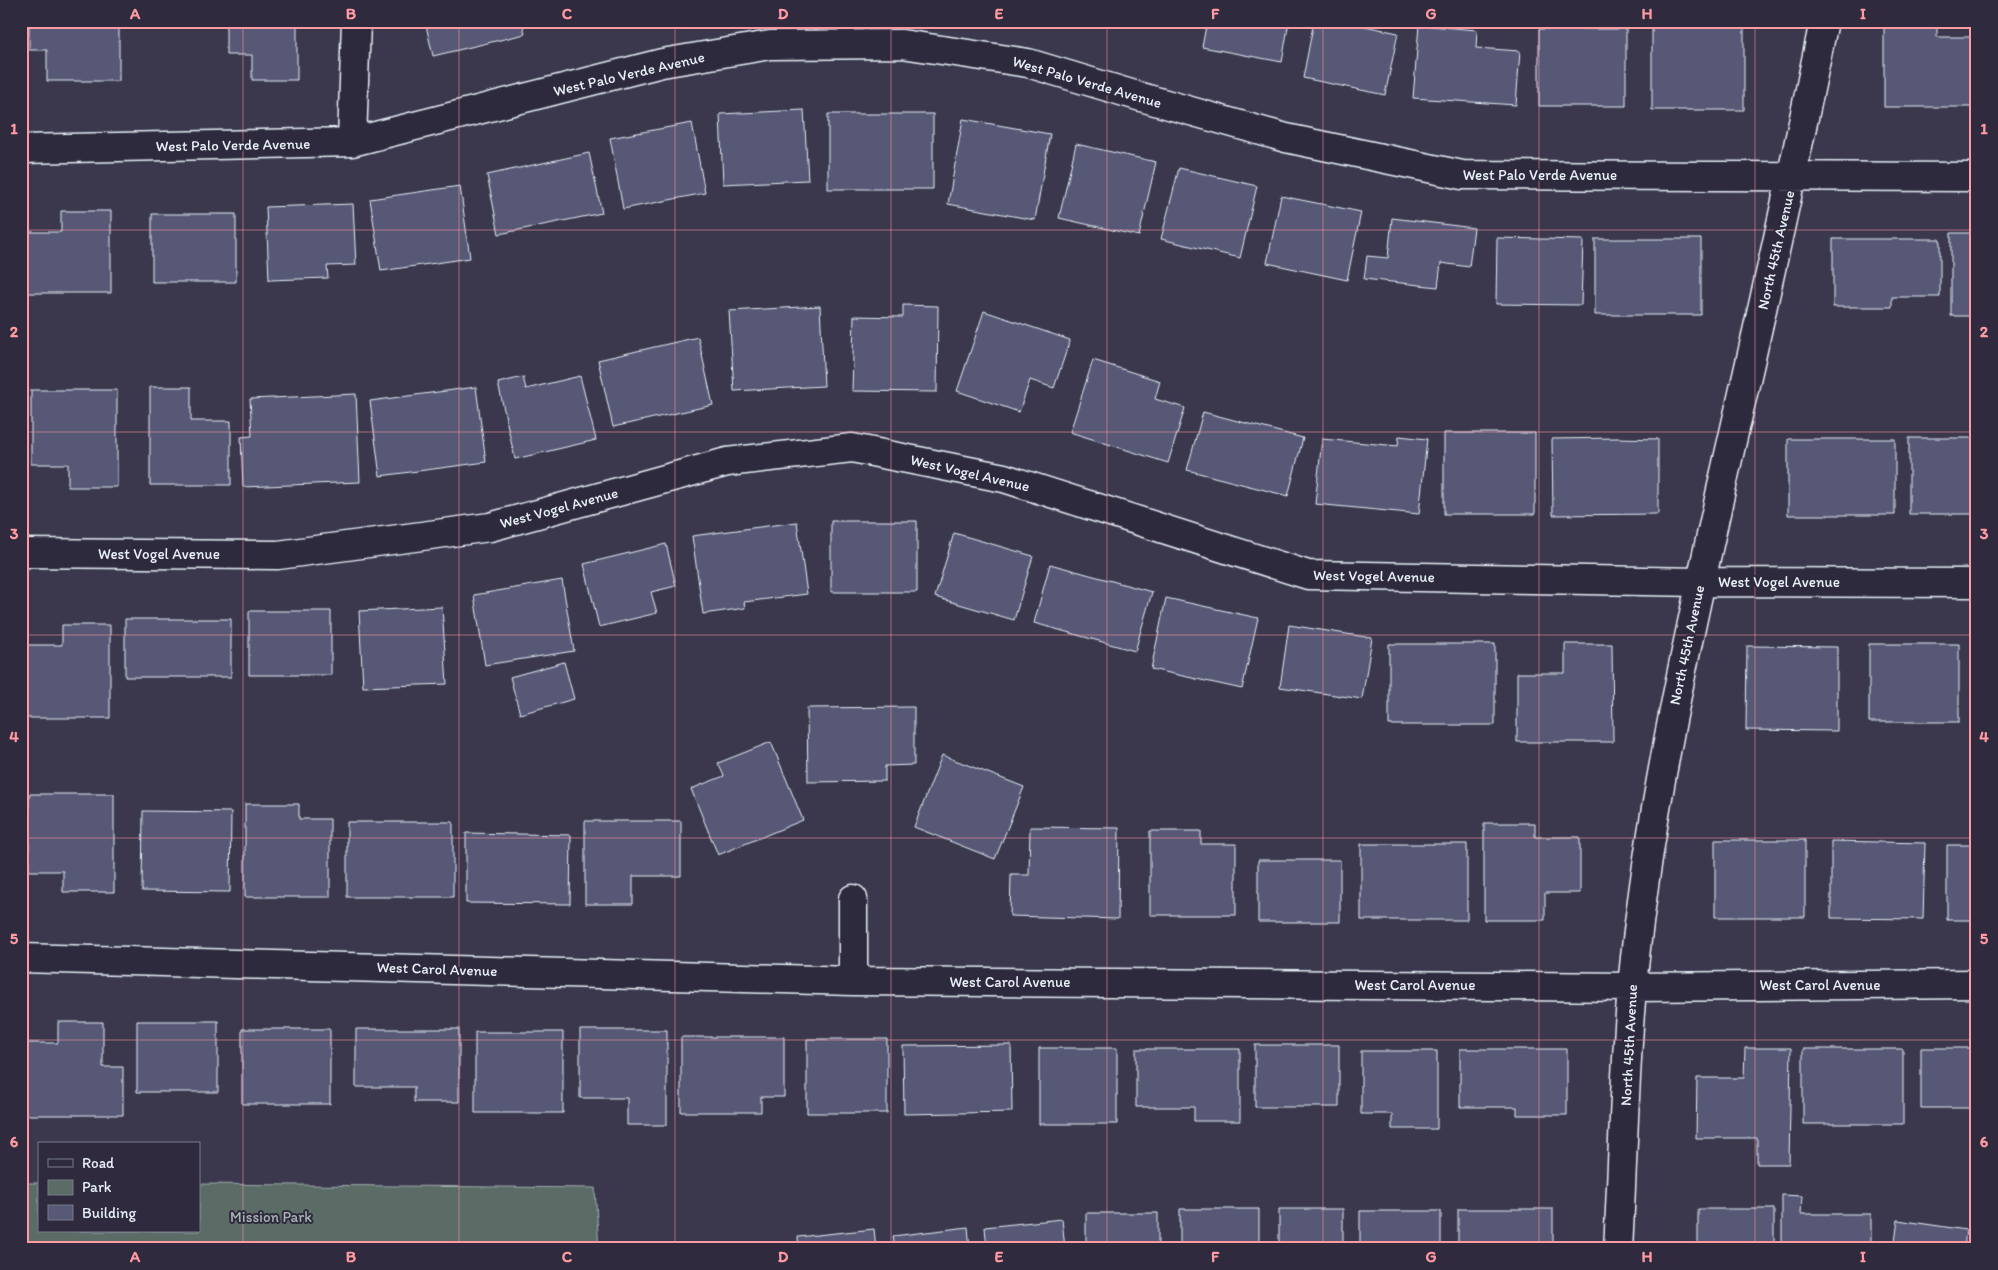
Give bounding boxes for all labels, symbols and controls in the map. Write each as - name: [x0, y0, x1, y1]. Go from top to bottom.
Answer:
- text: A: [129, 4, 141, 23]
- text: B: [346, 4, 357, 23]
- text: C: [562, 4, 573, 23]
- text: D: [778, 4, 789, 23]
- text: E: [995, 4, 1004, 23]
- text: F: [1211, 4, 1220, 23]
- text: G: [1425, 4, 1437, 23]
- text: H: [1641, 4, 1653, 23]
- text: I: [1860, 4, 1866, 23]
- street label: West Palo Verde Avenue: [552, 48, 706, 100]
- street label: West Palo Verde Avenue: [1010, 52, 1164, 112]
- text: 1: [10, 119, 18, 138]
- text: 1: [1980, 119, 1988, 138]
- street label: West Palo Verde Avenue: [156, 135, 310, 155]
- street label: West Palo Verde Avenue: [1463, 166, 1617, 184]
- street label: North 45th Avenue: [1754, 189, 1798, 311]
- text: 2: [10, 322, 19, 341]
- text: 2: [1980, 322, 1989, 341]
- street label: West Vogel Avenue: [909, 451, 1031, 495]
- street label: West Vogel Avenue: [498, 484, 620, 532]
- text: 3: [10, 524, 19, 543]
- text: 3: [1980, 524, 1989, 543]
- street label: West Vogel Avenue: [98, 545, 220, 563]
- street label: West Vogel Avenue: [1313, 566, 1435, 586]
- street label: West Vogel Avenue: [1718, 573, 1840, 591]
- street label: North 45th Avenue: [1666, 584, 1708, 706]
- text: 4: [9, 727, 19, 746]
- text: 4: [1979, 727, 1989, 746]
- text: 5: [10, 929, 19, 948]
- text: 5: [1980, 929, 1989, 948]
- street label: West Carol Avenue: [376, 958, 498, 980]
- street label: West Carol Avenue: [950, 973, 1070, 991]
- street label: West Carol Avenue: [1355, 976, 1475, 994]
- street label: West Carol Avenue: [1760, 976, 1880, 994]
- street label: North 45th Avenue: [1617, 984, 1641, 1106]
- text: 6: [10, 1132, 19, 1151]
- text: 6: [1980, 1132, 1989, 1151]
- legend: [38, 1142, 200, 1232]
- text: Road: [82, 1154, 115, 1172]
- text: Park: [82, 1178, 112, 1196]
- text: Building: [82, 1204, 136, 1222]
- park label: Mission Park: [230, 1208, 312, 1226]
- text: A: [129, 1247, 141, 1266]
- text: B: [346, 1247, 357, 1266]
- text: C: [562, 1247, 573, 1266]
- text: D: [778, 1247, 789, 1266]
- text: E: [995, 1247, 1004, 1266]
- text: F: [1211, 1247, 1220, 1266]
- text: G: [1425, 1247, 1437, 1266]
- text: H: [1641, 1247, 1653, 1266]
- text: I: [1860, 1247, 1866, 1266]

